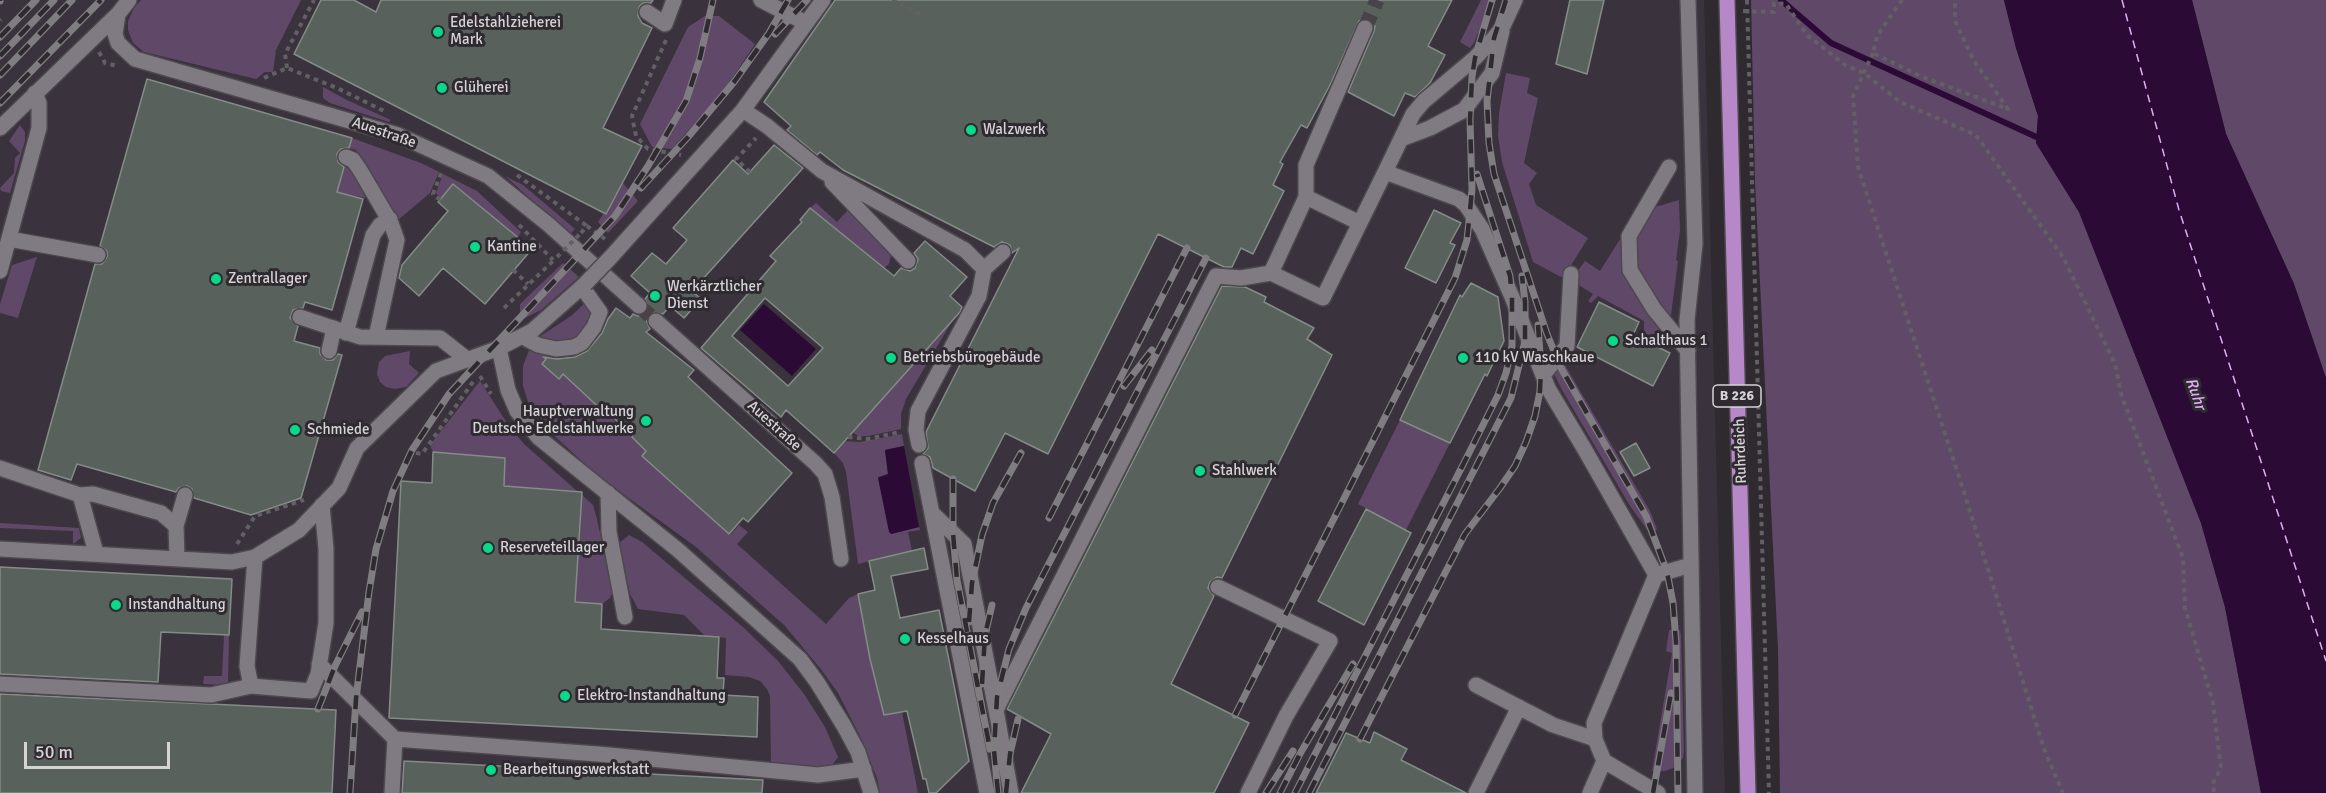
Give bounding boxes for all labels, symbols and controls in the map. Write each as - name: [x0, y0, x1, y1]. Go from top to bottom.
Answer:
- place label: Edelstahlzieherei Mark: [450, 14, 561, 49]
- marker: Edelstahlzieherei Mark: [431, 25, 445, 39]
- place label: Glüherei: [454, 79, 509, 97]
- marker: Glüherei: [435, 81, 449, 95]
- street label: Auestraße: [350, 114, 418, 152]
- place label: Walzwerk: [983, 121, 1045, 139]
- marker: Walzwerk: [964, 123, 978, 137]
- place label: Kantine: [487, 238, 537, 256]
- marker: Kantine: [468, 240, 482, 254]
- place label: Zentrallager: [228, 270, 307, 288]
- marker: Zentrallager: [209, 272, 223, 286]
- place label: Werkärztlicher Dienst: [667, 278, 762, 313]
- marker: Werkärztlicher Dienst: [648, 289, 662, 303]
- place label: Schalthaus 1: [1625, 332, 1708, 350]
- marker: Schalthaus 1: [1606, 334, 1620, 348]
- place label: Betriebsbürogebäude: [903, 349, 1040, 367]
- place label: 110 kV Waschkaue: [1475, 349, 1594, 367]
- marker: Betriebsbürogebäude: [884, 351, 898, 365]
- marker: 110 kV Waschkaue: [1456, 351, 1470, 365]
- water label: Ruhr: [2180, 375, 2210, 413]
- road number: B 226: [1713, 385, 1761, 407]
- street label: Auestraße: [743, 397, 805, 455]
- place label: Hauptverwaltung Deutsche Edelstahlwerke: [472, 403, 634, 438]
- marker: Hauptverwaltung Deutsche Edelstahlwerke: [639, 414, 653, 428]
- street label: Ruhrdeich: [1731, 418, 1751, 484]
- place label: Schmiede: [307, 421, 370, 439]
- marker: Schmiede: [288, 423, 302, 437]
- place label: Stahlwerk: [1212, 462, 1277, 480]
- marker: Stahlwerk: [1193, 464, 1207, 478]
- place label: Reserveteillager: [500, 539, 604, 557]
- marker: Reserveteillager: [481, 541, 495, 555]
- place label: Instandhaltung: [128, 596, 226, 614]
- marker: Instandhaltung: [109, 598, 123, 612]
- place label: Kesselhaus: [917, 630, 989, 648]
- marker: Kesselhaus: [898, 632, 912, 646]
- place label: Elektro-Instandhaltung: [577, 687, 726, 705]
- marker: Elektro-Instandhaltung: [558, 689, 572, 703]
- scale bar: [27, 730, 172, 768]
- text: 50 m: [35, 741, 73, 763]
- place label: Bearbeitungswerkstatt: [503, 761, 649, 779]
- marker: Bearbeitungswerkstatt: [484, 763, 498, 777]

